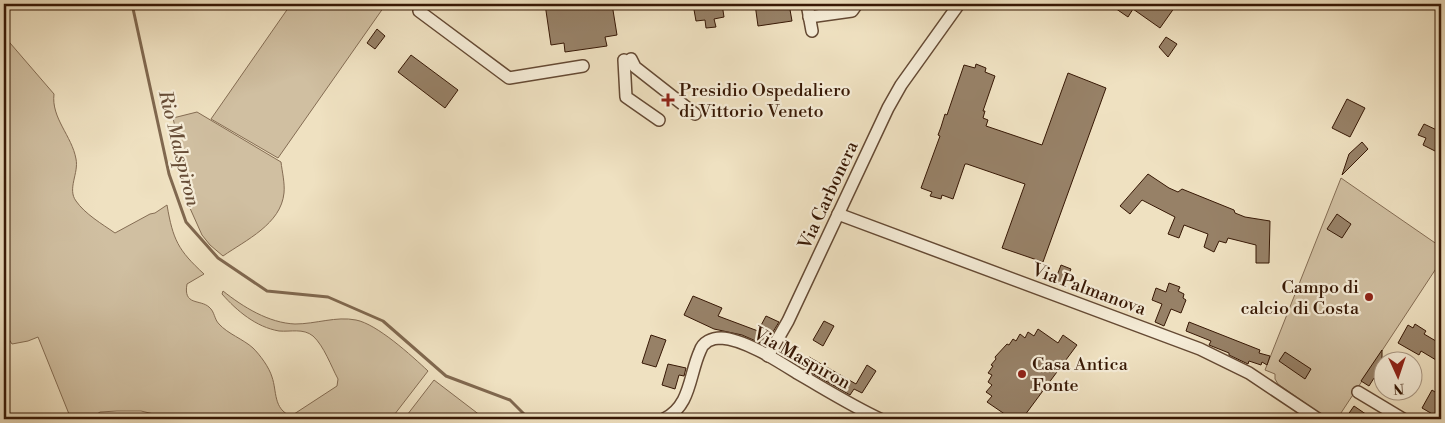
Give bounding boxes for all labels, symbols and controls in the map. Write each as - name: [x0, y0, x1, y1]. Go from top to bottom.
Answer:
- place label: Presidio Ospedaliero di Vittorio Veneto: [679, 79, 851, 123]
- water label: Rio Malspiron: [153, 87, 205, 209]
- marker: Presidio Ospedaliero di Vittorio Veneto: [661, 93, 675, 107]
- street label: Via Carbonera: [793, 137, 864, 254]
- street label: Via Palmanova: [1028, 258, 1150, 321]
- place label: Campo di calcio di Costa: [1240, 276, 1360, 320]
- marker: Campo di calcio di Costa: [1363, 291, 1375, 303]
- street label: Via Maspiron: [748, 322, 855, 395]
- north arrow: [1372, 350, 1422, 400]
- place label: Casa Antica Fonte: [1032, 353, 1129, 397]
- marker: Casa Antica Fonte: [1016, 368, 1028, 380]
- text: N: [1393, 379, 1405, 397]

